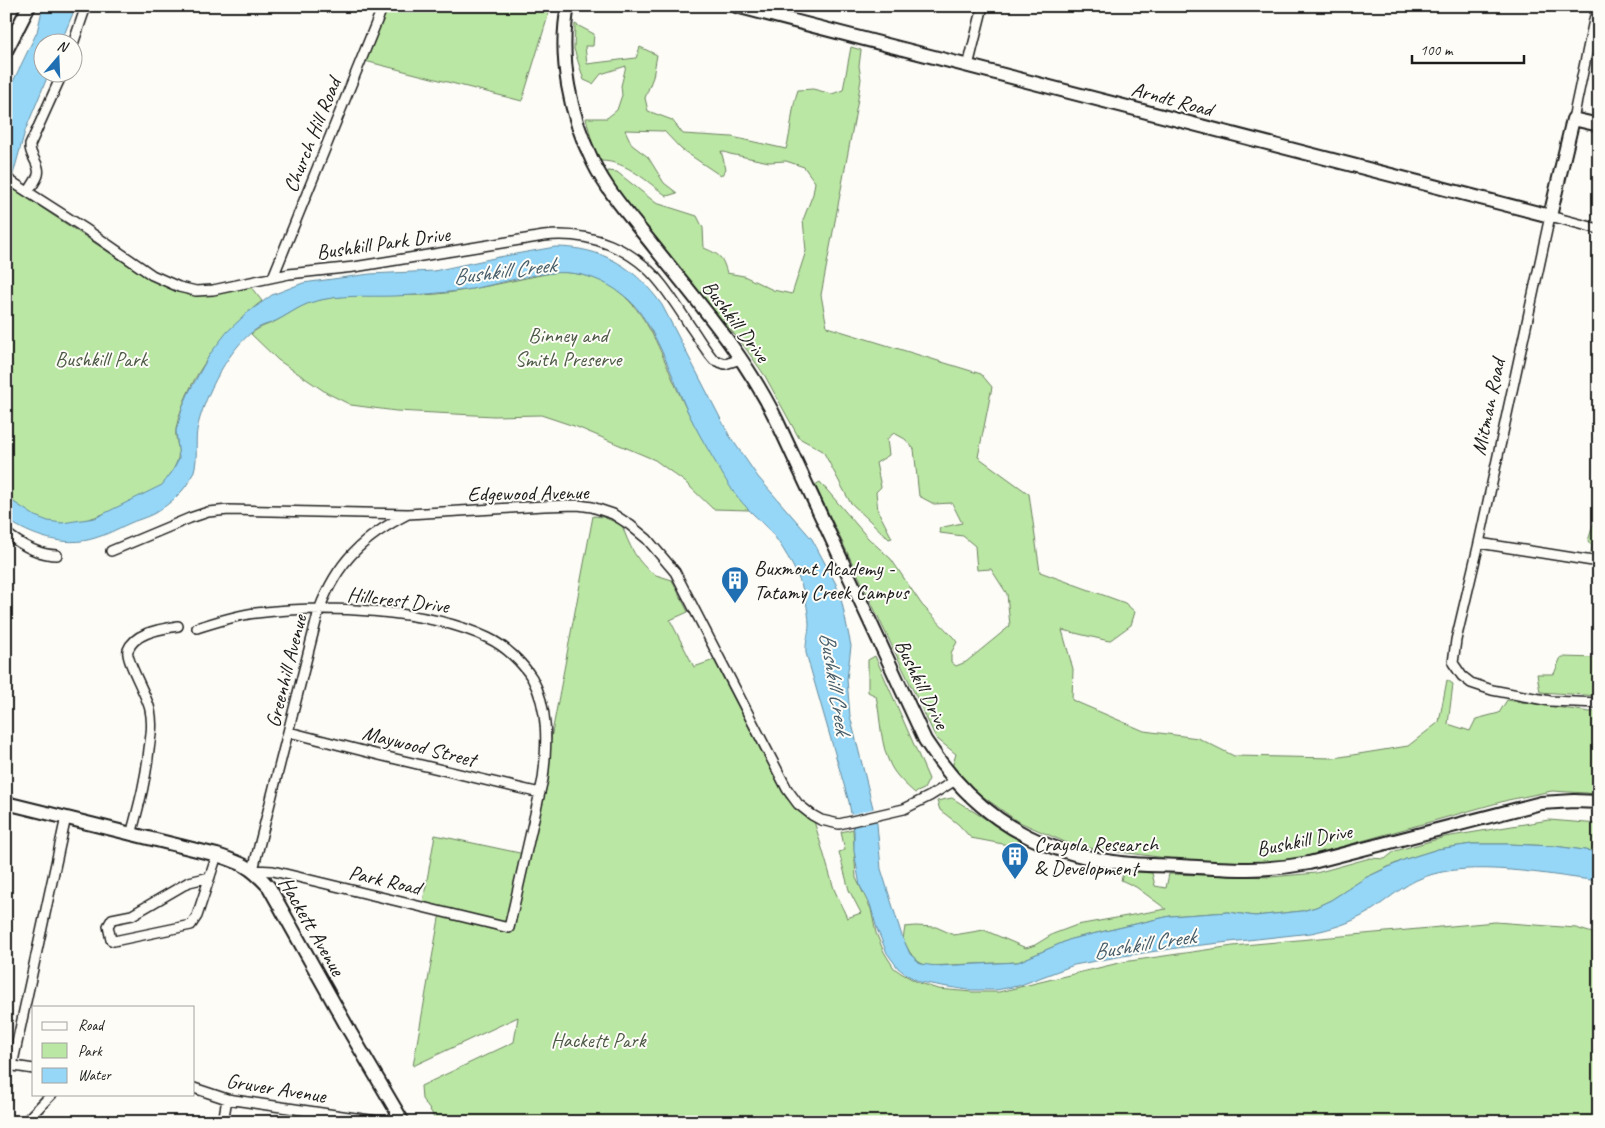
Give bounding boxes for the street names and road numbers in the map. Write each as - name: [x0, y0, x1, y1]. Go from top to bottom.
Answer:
- street label: Church Hill Road: [277, 71, 348, 196]
- street label: Arndt Road: [1129, 76, 1219, 123]
- street label: Bushkill Park Drive: [315, 221, 453, 265]
- street label: Bushkill Drive: [697, 275, 777, 369]
- street label: Mitman Road: [1465, 353, 1512, 458]
- street label: Edgewood Avenue: [467, 479, 590, 507]
- street label: Hillcrest Drive: [346, 581, 452, 619]
- street label: Greenhill Avenue: [259, 611, 313, 730]
- street label: Bushkill Drive: [889, 635, 956, 735]
- street label: Maywood Street: [360, 719, 481, 773]
- street label: Bushkill Drive: [1254, 818, 1356, 862]
- street label: Park Road: [346, 859, 426, 902]
- street label: Hackett Avenue: [273, 872, 351, 981]
- street label: Gruver Avenue: [224, 1067, 329, 1109]

